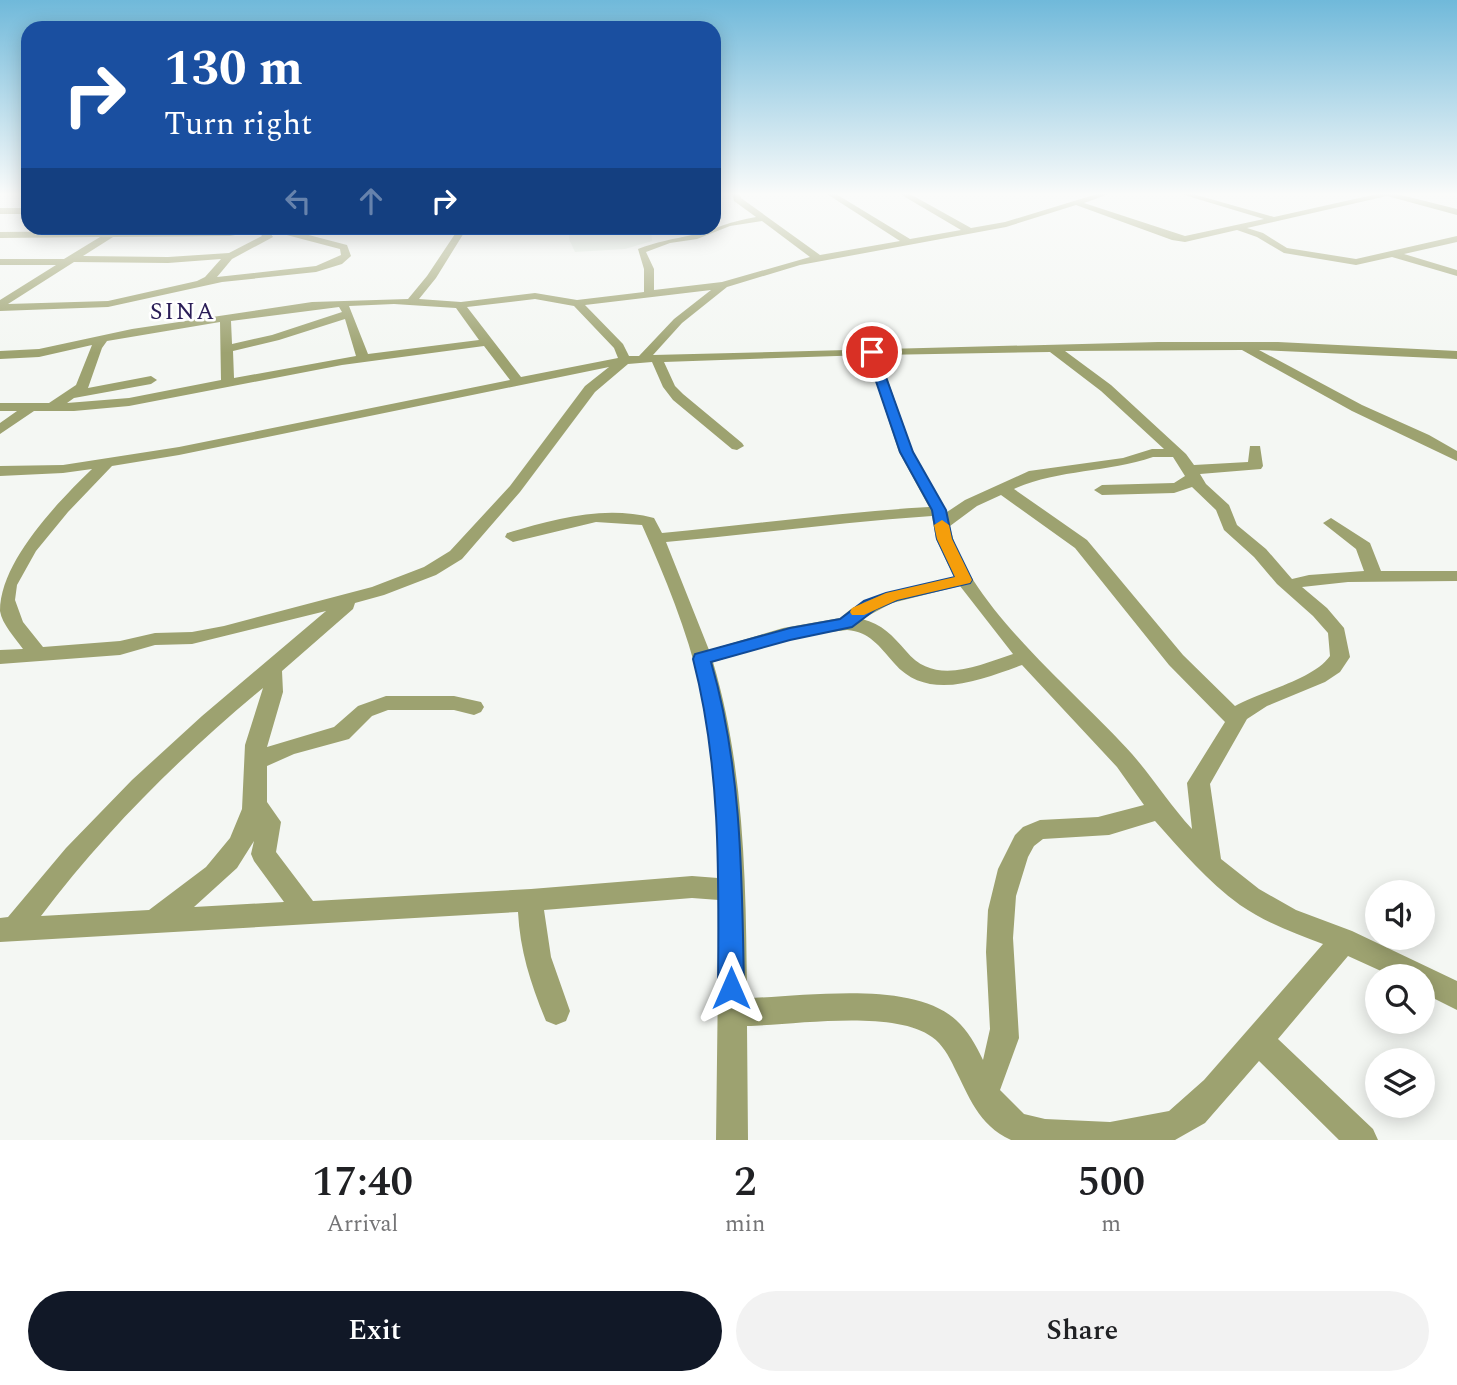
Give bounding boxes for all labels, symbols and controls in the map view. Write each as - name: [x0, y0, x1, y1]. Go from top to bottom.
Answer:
- text: 130 m: [164, 32, 303, 107]
- icon: right: [49, 49, 140, 140]
- text: Turn right: [164, 100, 312, 149]
- icon: left: [279, 182, 317, 220]
- icon: ahead: [352, 182, 390, 220]
- icon: right: [425, 182, 463, 220]
- district label: SINA: [150, 294, 216, 330]
- pin: [842, 322, 902, 382]
- icon: arrive: [853, 333, 891, 371]
- map controls: [1365, 880, 1435, 1118]
- button: sound: [1365, 880, 1435, 950]
- position arrow: [694, 951, 768, 1025]
- button: search: [1365, 964, 1435, 1034]
- button: layers: [1365, 1048, 1435, 1118]
- text: 17:40: [312, 1151, 413, 1214]
- text: 2: [734, 1151, 756, 1214]
- text: 500: [1077, 1151, 1145, 1214]
- text: Arrival: [327, 1207, 398, 1242]
- text: min: [725, 1207, 765, 1242]
- text: m: [1101, 1207, 1121, 1242]
- button: Exit: [28, 1291, 722, 1371]
- button: Share: [736, 1291, 1429, 1371]

